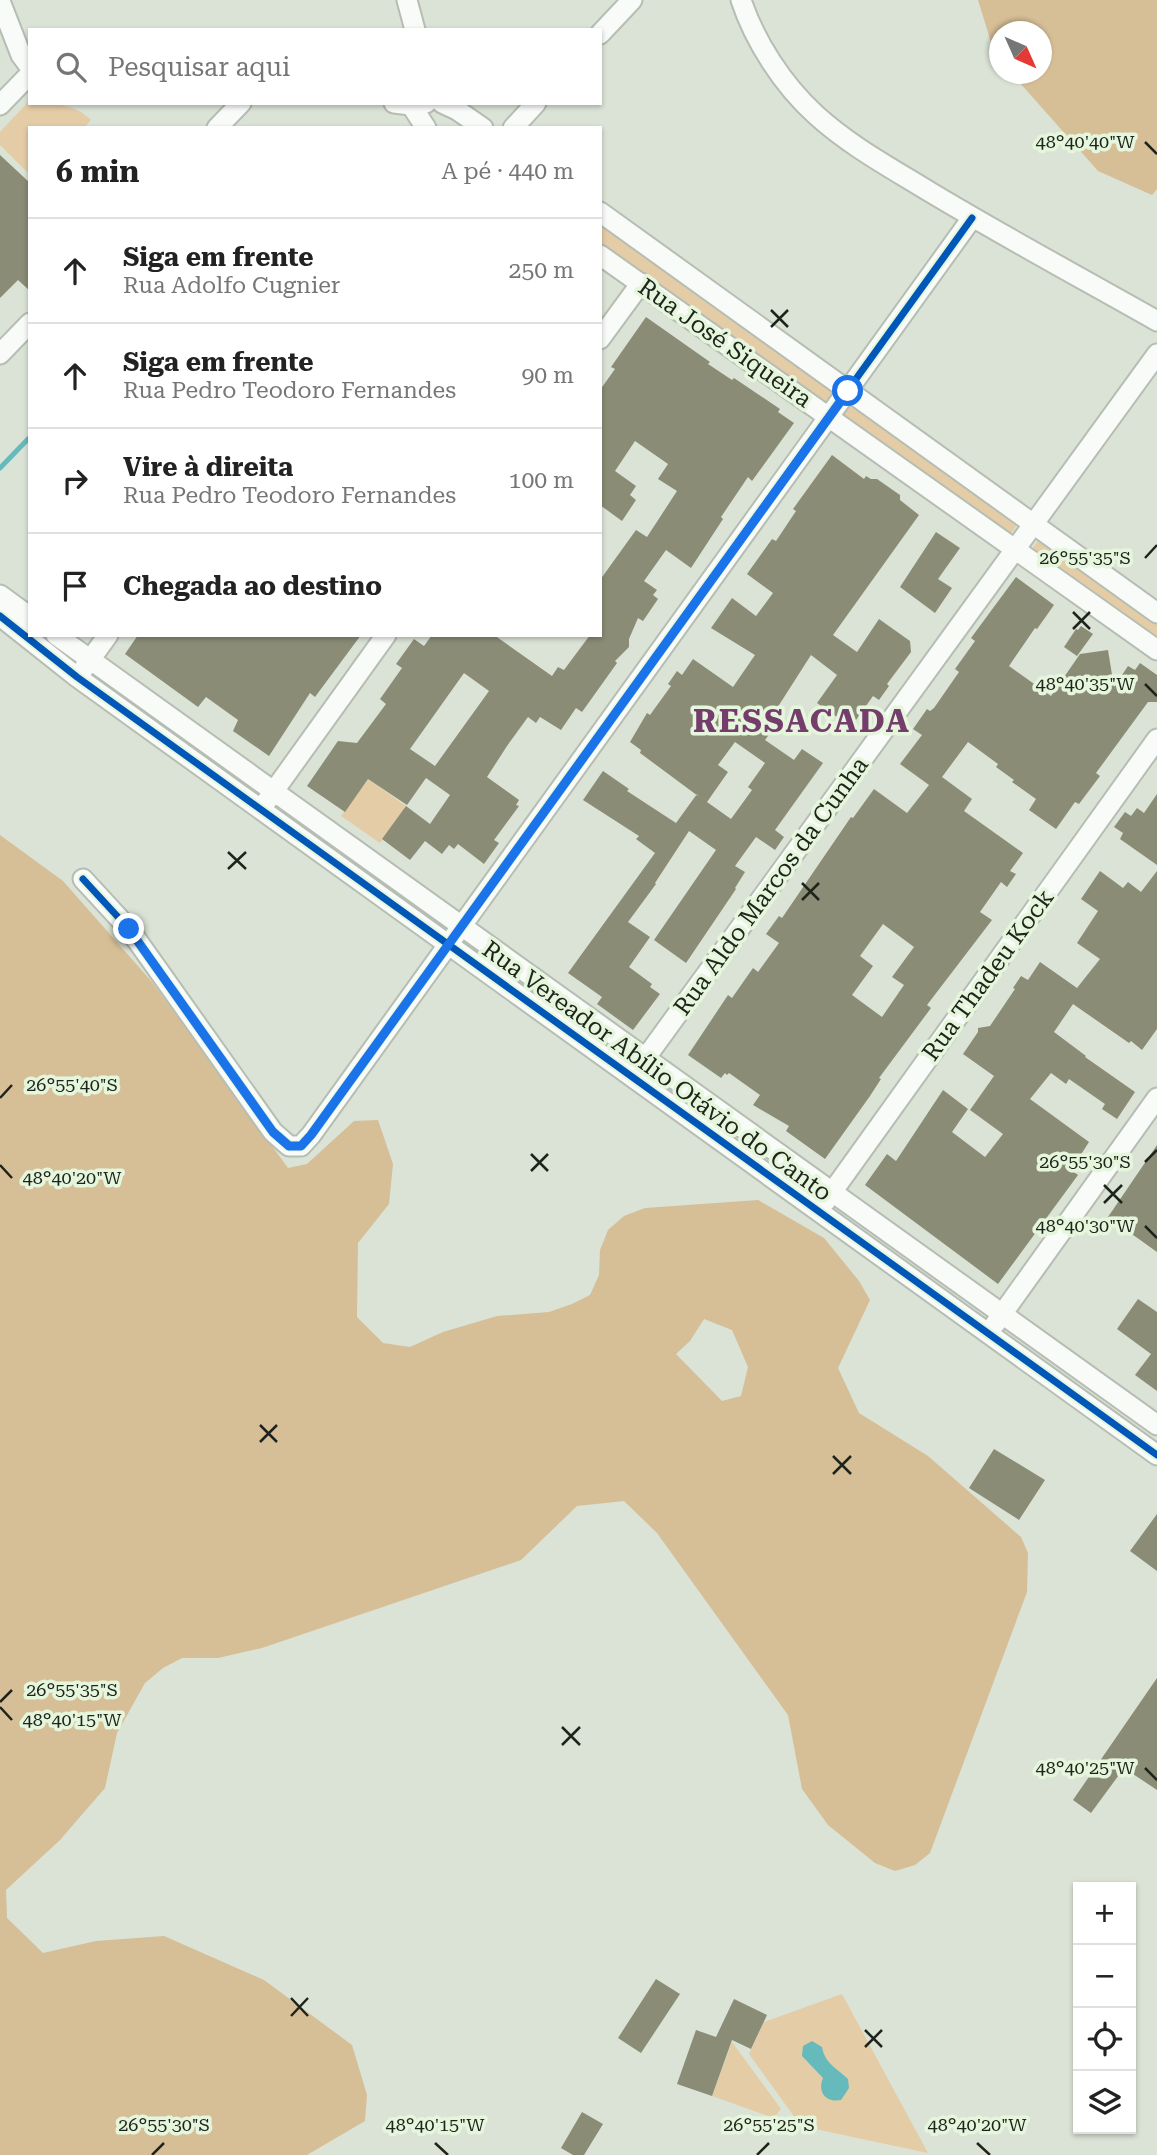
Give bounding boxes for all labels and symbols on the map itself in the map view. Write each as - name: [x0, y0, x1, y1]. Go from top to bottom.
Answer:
- north arrow: [989, 21, 1052, 84]
- text: 48°40'40"W: [1036, 131, 1135, 152]
- street label: Rua José Siqueira: [633, 273, 817, 413]
- route start: [832, 375, 863, 406]
- text: 26°55'35"S: [1039, 547, 1131, 568]
- text: 48°40'35"W: [1036, 673, 1135, 694]
- district label: RESSACADA: [693, 702, 911, 740]
- street label: Rua Aldo Marcos da Cunha: [668, 751, 874, 1021]
- street label: Rua Thadeu Kock: [917, 884, 1059, 1066]
- route end: [113, 913, 144, 944]
- street label: Rua Vereador Abílio Otávio do Canto: [477, 935, 837, 1207]
- text: 26°55'40"S: [26, 1074, 118, 1095]
- text: 26°55'30"S: [1039, 1151, 1131, 1172]
- text: 48°40'20"W: [23, 1167, 122, 1188]
- text: 48°40'30"W: [1036, 1215, 1135, 1236]
- text: 26°55'35"S: [26, 1679, 118, 1700]
- text: 48°40'15"W: [23, 1709, 122, 1730]
- text: 48°40'25"W: [1036, 1757, 1135, 1778]
- text: 26°55'30"S: [118, 2114, 210, 2135]
- text: 48°40'15"W: [386, 2114, 485, 2135]
- text: 26°55'25"S: [723, 2114, 815, 2135]
- text: 48°40'20"W: [928, 2114, 1027, 2135]

